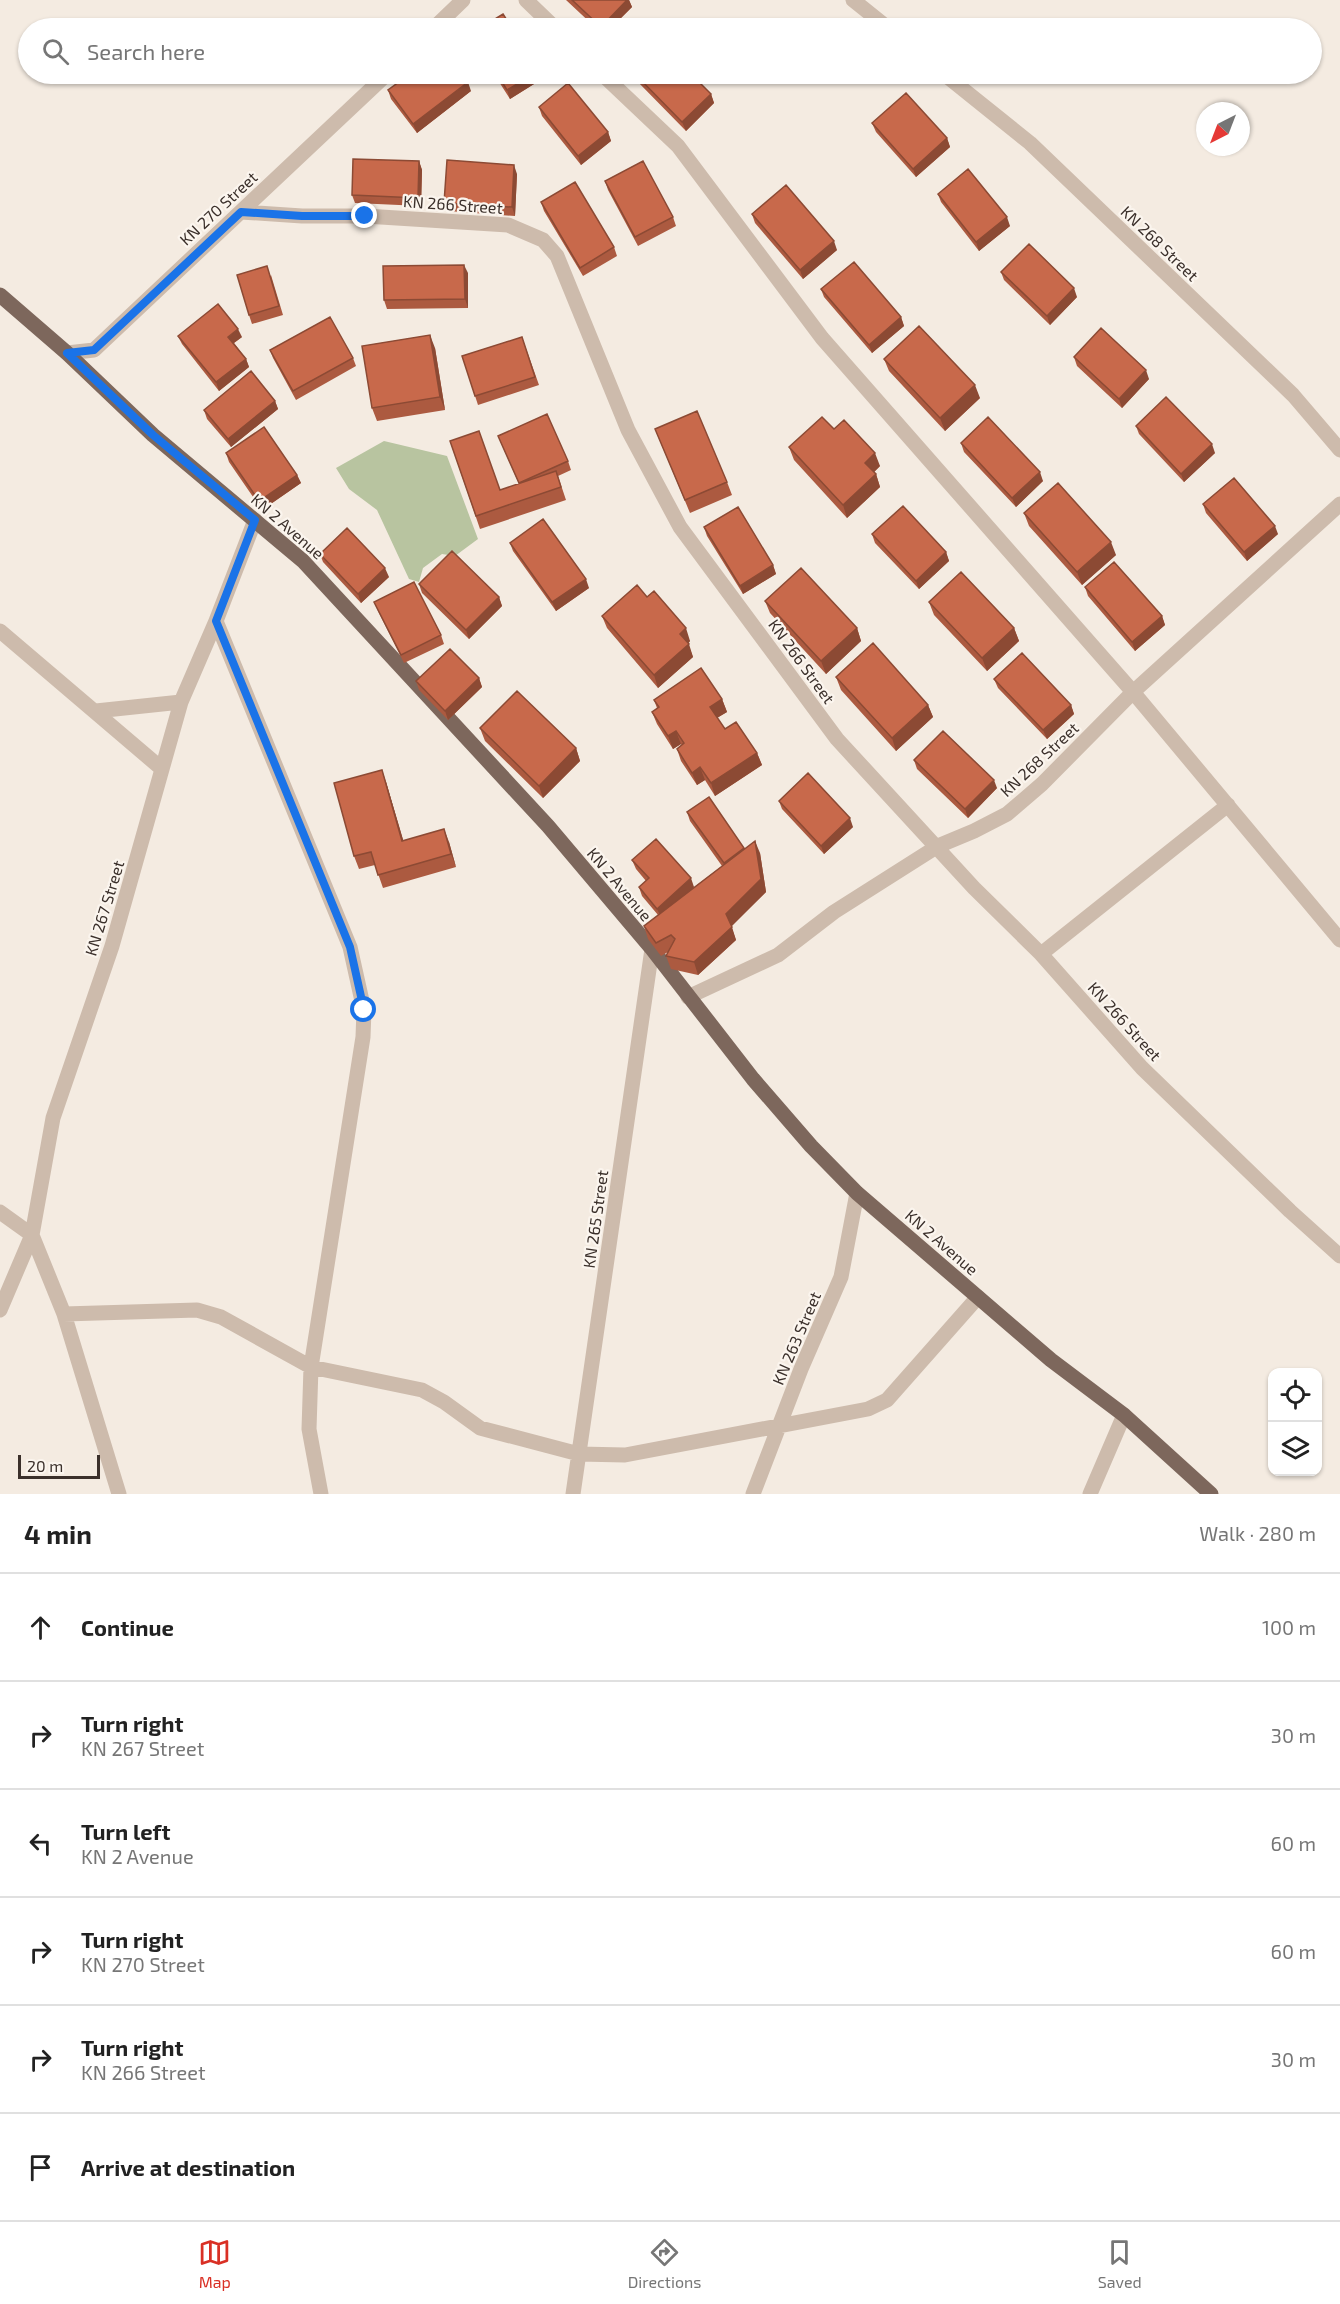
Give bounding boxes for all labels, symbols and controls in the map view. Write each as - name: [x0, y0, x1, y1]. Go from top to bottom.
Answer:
- search box: [18, 18, 1322, 84]
- icon: search: [39, 35, 72, 68]
- text: Search here: [87, 38, 205, 64]
- north arrow: [1196, 102, 1250, 156]
- street label: KN 270 Street: [175, 167, 261, 249]
- street label: KN 266 Street: [403, 191, 503, 217]
- street label: KN 268 Street: [1117, 201, 1203, 285]
- route end: [351, 202, 377, 228]
- street label: KN 2 Avenue: [248, 489, 328, 563]
- street label: KN 266 Street: [765, 615, 839, 707]
- street label: KN 268 Street: [996, 718, 1082, 800]
- street label: KN 2 Avenue: [584, 843, 656, 925]
- street label: KN 267 Street: [80, 858, 128, 958]
- street label: KN 266 Street: [1085, 978, 1165, 1064]
- route start: [350, 996, 376, 1022]
- street label: KN 265 Street: [579, 1169, 611, 1269]
- street label: KN 2 Avenue: [902, 1205, 982, 1279]
- street label: KN 263 Street: [768, 1289, 824, 1387]
- map controls: [1268, 1368, 1322, 1476]
- button: locate: [1268, 1368, 1322, 1422]
- button: layers: [1268, 1422, 1322, 1476]
- scale bar: [18, 1452, 100, 1480]
- text: 20 m: [27, 1456, 63, 1475]
- text: 4 min: [24, 1518, 92, 1549]
- text: Walk · 280 m: [1199, 1521, 1316, 1545]
- icon: ahead: [24, 1611, 57, 1644]
- text: Continue: [81, 1614, 174, 1640]
- text: 100 m: [1262, 1615, 1316, 1639]
- text: Turn right: [81, 1710, 183, 1736]
- icon: right: [24, 1719, 57, 1752]
- text: 30 m: [1271, 1723, 1316, 1747]
- text: KN 267 Street: [81, 1736, 204, 1760]
- text: Turn left: [81, 1818, 170, 1844]
- icon: left: [24, 1827, 57, 1860]
- text: 60 m: [1271, 1831, 1316, 1855]
- text: KN 2 Avenue: [81, 1844, 194, 1868]
- text: Turn right: [81, 1926, 183, 1952]
- icon: right: [24, 1935, 57, 1968]
- text: 60 m: [1271, 1939, 1316, 1963]
- text: KN 270 Street: [81, 1952, 205, 1976]
- text: Turn right: [81, 2034, 183, 2060]
- icon: right: [24, 2043, 57, 2076]
- text: 30 m: [1271, 2047, 1316, 2071]
- text: KN 266 Street: [81, 2060, 206, 2084]
- icon: arrive: [24, 2151, 57, 2184]
- text: Arrive at destination: [81, 2154, 295, 2180]
- tab: Map: [198, 2236, 231, 2291]
- tab: Directions: [628, 2236, 701, 2291]
- tab: Saved: [1098, 2236, 1142, 2291]

